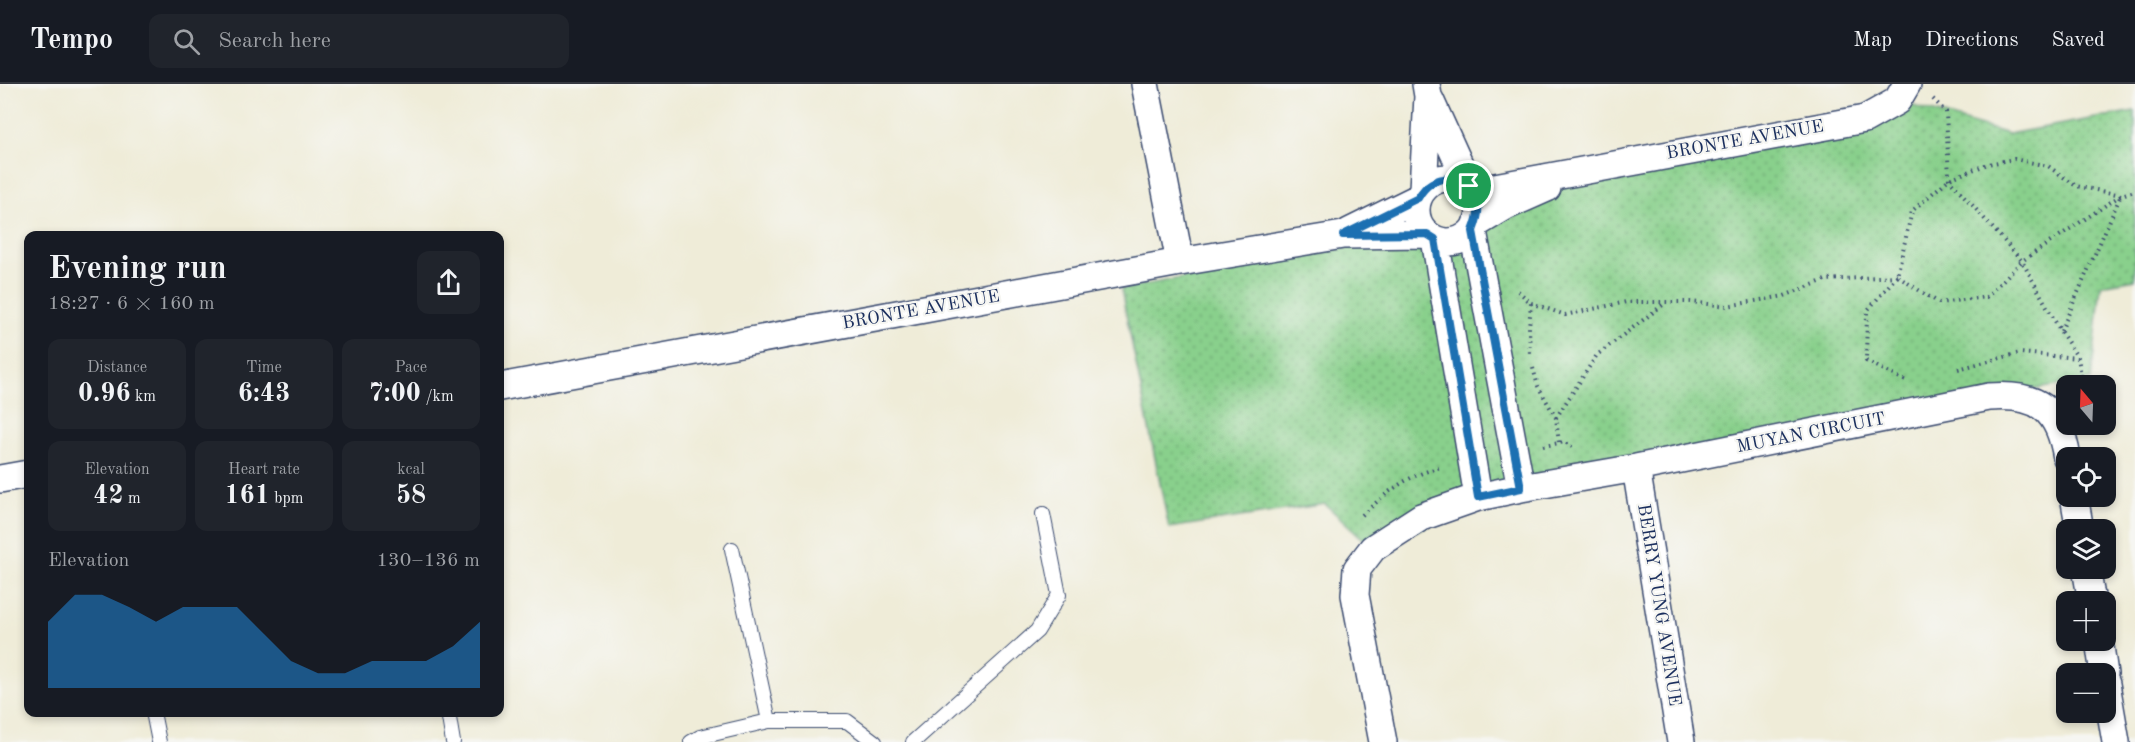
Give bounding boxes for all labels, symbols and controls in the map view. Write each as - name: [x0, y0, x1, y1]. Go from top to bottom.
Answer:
- search box: [149, 14, 569, 68]
- icon: search: [170, 25, 203, 58]
- text: Tempo: [30, 27, 113, 55]
- text: Search here: [218, 30, 331, 52]
- text: Map: [1853, 30, 1892, 51]
- text: Directions: [1925, 30, 2019, 51]
- text: Saved: [2052, 30, 2105, 51]
- street label: BRONTE AVENUE: [1665, 117, 1825, 163]
- pin: [1443, 160, 1494, 211]
- icon: arrive: [1452, 169, 1485, 202]
- button: share: [417, 251, 480, 314]
- text: Evening run: [48, 253, 227, 286]
- street label: BRONTE AVENUE: [841, 287, 1001, 333]
- text: 18:27 · 6 × 160 m: [48, 294, 215, 314]
- text: Distance: [87, 360, 147, 376]
- text: Time: [246, 360, 282, 376]
- text: Pace: [395, 360, 427, 376]
- north arrow: [2056, 375, 2116, 435]
- map controls: [2056, 375, 2116, 723]
- text: 0.96: [78, 381, 131, 407]
- text: 6:43: [238, 381, 290, 407]
- text: 7:00: [368, 381, 421, 407]
- text: km: [131, 389, 156, 405]
- text: /km: [421, 389, 454, 405]
- street label: MUYAN CIRCUIT: [1735, 410, 1887, 456]
- button: locate: [2056, 447, 2116, 507]
- text: Elevation: [84, 462, 150, 478]
- text: Heart rate: [228, 462, 300, 478]
- text: kcal: [397, 462, 425, 478]
- text: 42: [93, 483, 123, 509]
- text: 161: [225, 483, 270, 509]
- text: 58: [396, 483, 426, 509]
- text: m: [123, 491, 141, 507]
- text: bpm: [270, 491, 303, 507]
- street label: BERRY YUNG AVENUE: [1634, 503, 1684, 707]
- button: layers: [2056, 519, 2116, 579]
- text: Elevation: [48, 551, 129, 571]
- text: 130–136 m: [377, 551, 480, 571]
- button: +: [2056, 591, 2116, 651]
- button: −: [2056, 663, 2116, 723]

